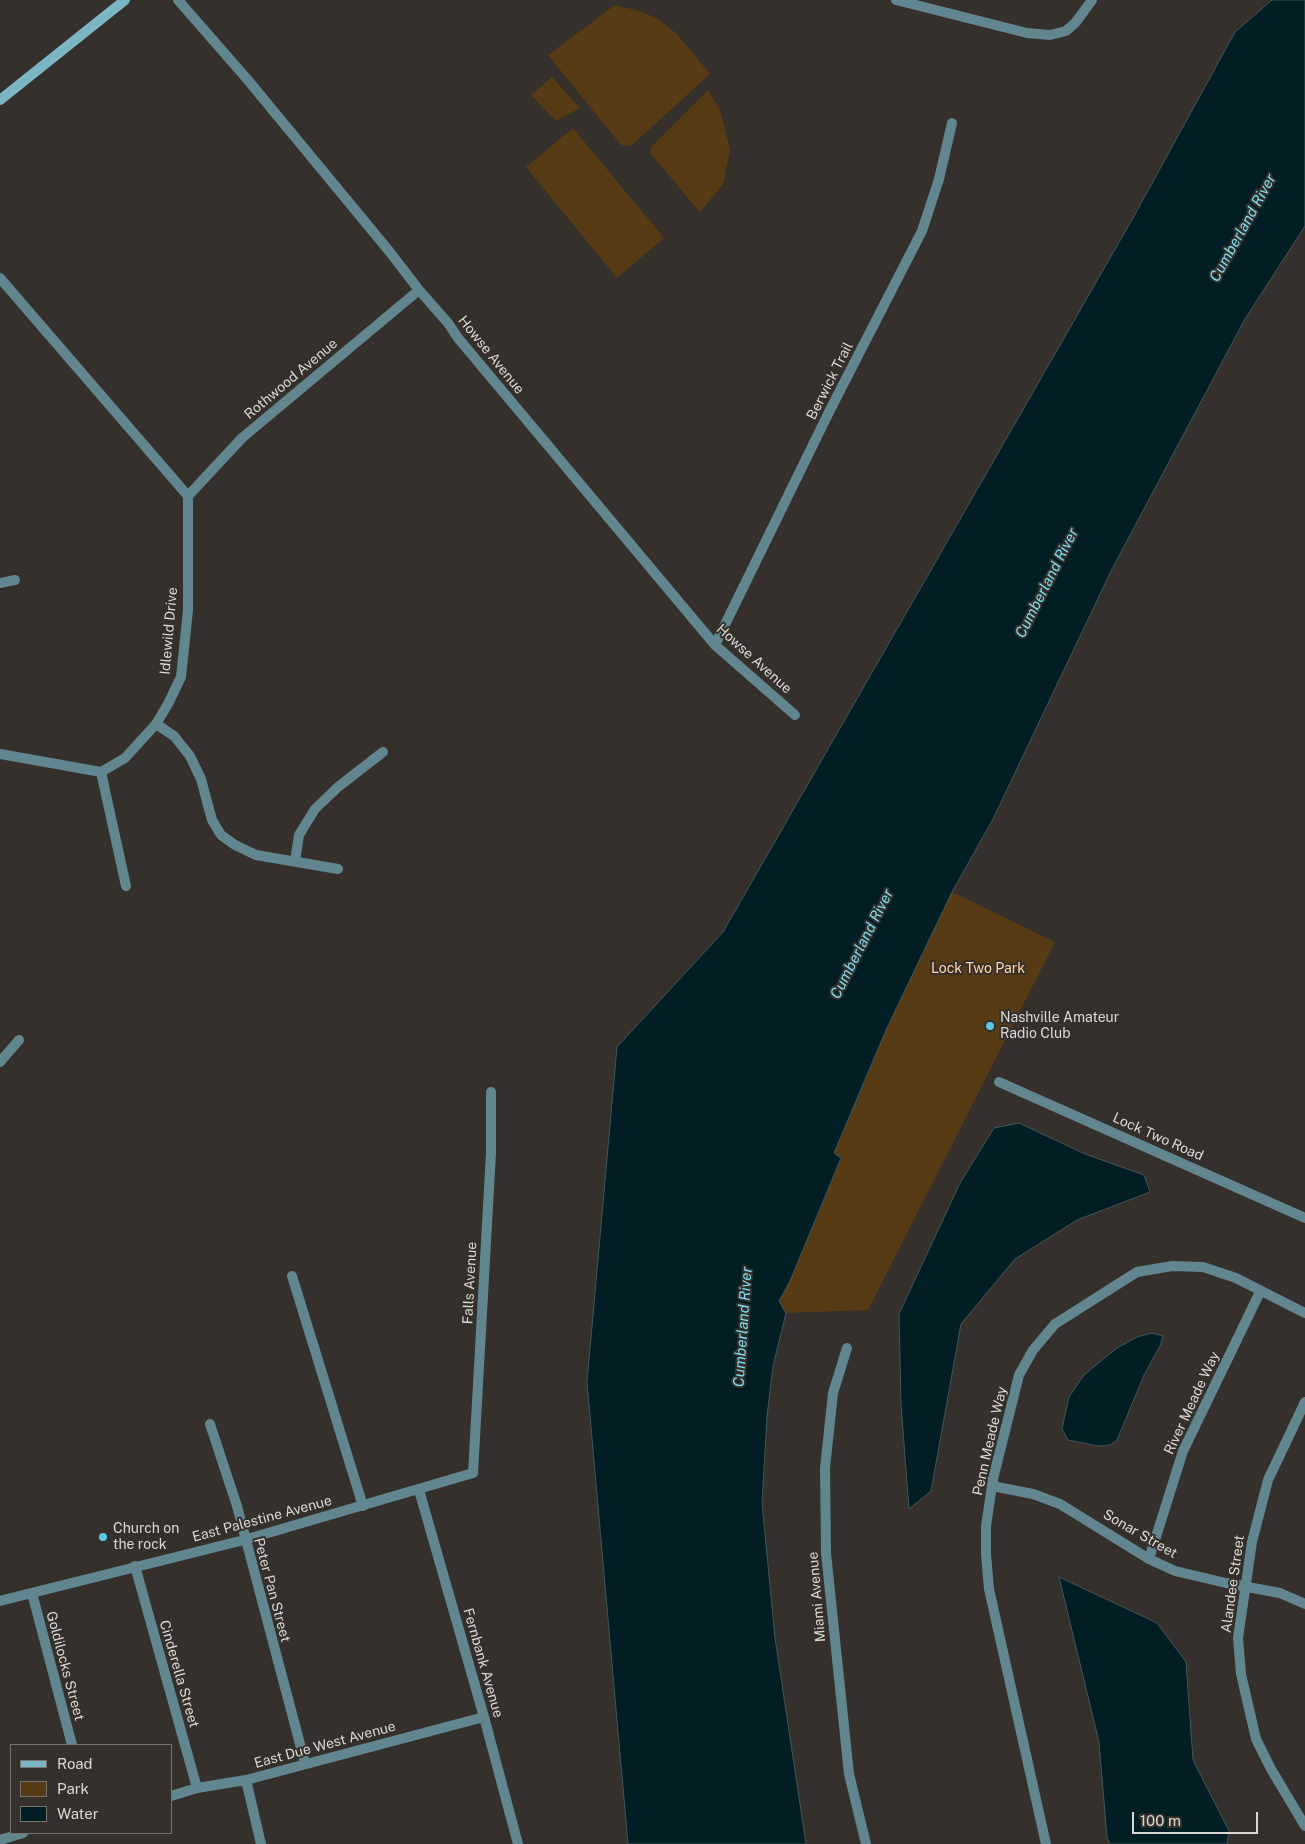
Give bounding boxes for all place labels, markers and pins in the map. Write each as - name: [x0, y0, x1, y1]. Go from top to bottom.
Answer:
- place label: Nashville Amateur Radio Club: [1000, 1010, 1119, 1042]
- marker: Nashville Amateur Radio Club: [984, 1020, 996, 1032]
- place label: Church on the rock: [113, 1521, 179, 1554]
- marker: Church on the rock: [97, 1531, 109, 1543]

